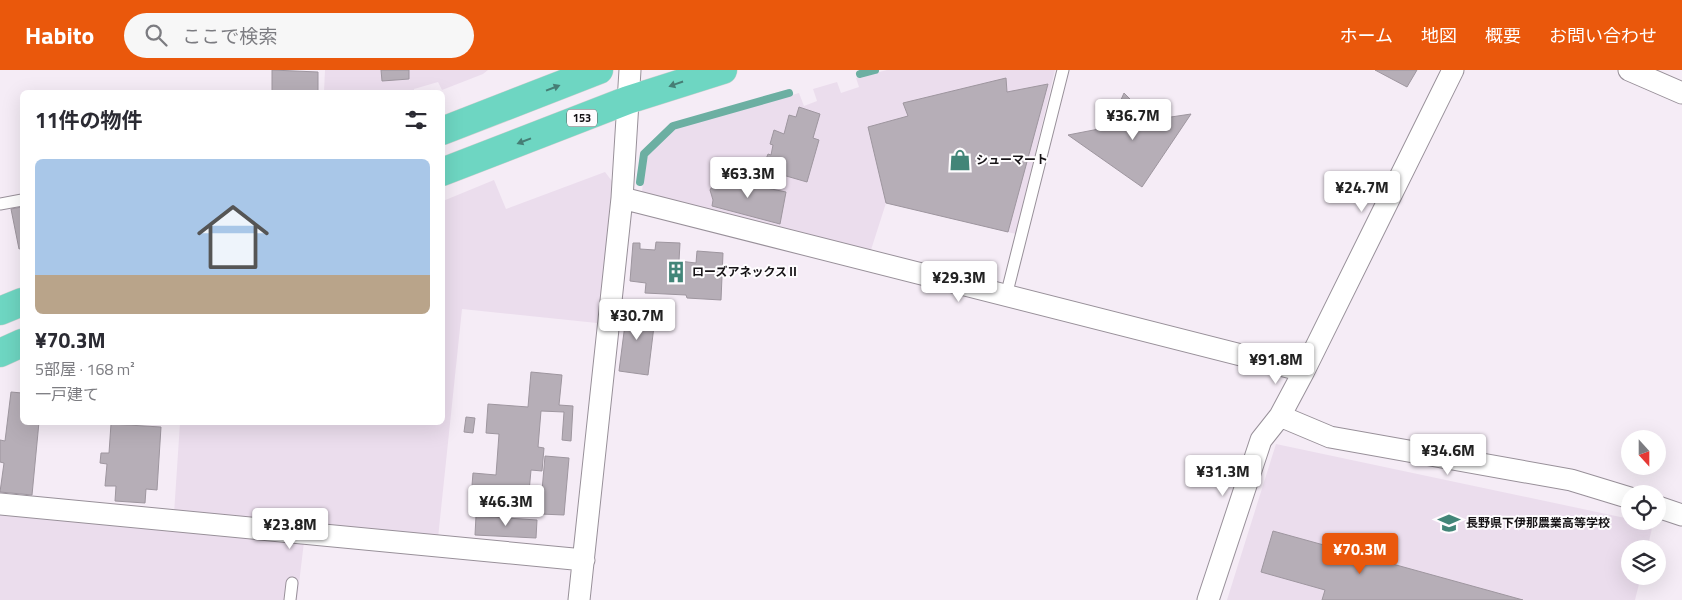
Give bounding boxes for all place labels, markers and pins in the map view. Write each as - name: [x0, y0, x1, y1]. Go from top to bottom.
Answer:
- pin: ¥36.7M: [1092, 98, 1174, 141]
- shop icon: シューマート: [947, 147, 973, 173]
- place label: シューマート: [976, 150, 1048, 169]
- pin: ¥63.3M: [707, 156, 789, 199]
- pin: ¥24.7M: [1321, 170, 1403, 213]
- building icon: ローズアネックスⅡ: [663, 259, 689, 285]
- pin: ¥29.3M: [918, 260, 1000, 303]
- place label: ローズアネックスⅡ: [692, 262, 799, 281]
- pin: ¥30.7M: [596, 298, 678, 341]
- pin: ¥91.8M: [1235, 342, 1317, 385]
- pin: ¥34.6M: [1407, 434, 1489, 476]
- pin: ¥31.3M: [1182, 454, 1264, 497]
- pin: ¥46.3M: [465, 484, 547, 527]
- pin: ¥23.8M: [249, 508, 331, 550]
- school or university icon: 長野県下伊那農業高等学校: [1436, 510, 1462, 536]
- place label: 長野県下伊那農業高等学校: [1466, 513, 1610, 532]
- pin: ¥70.3M: [1319, 532, 1401, 575]

